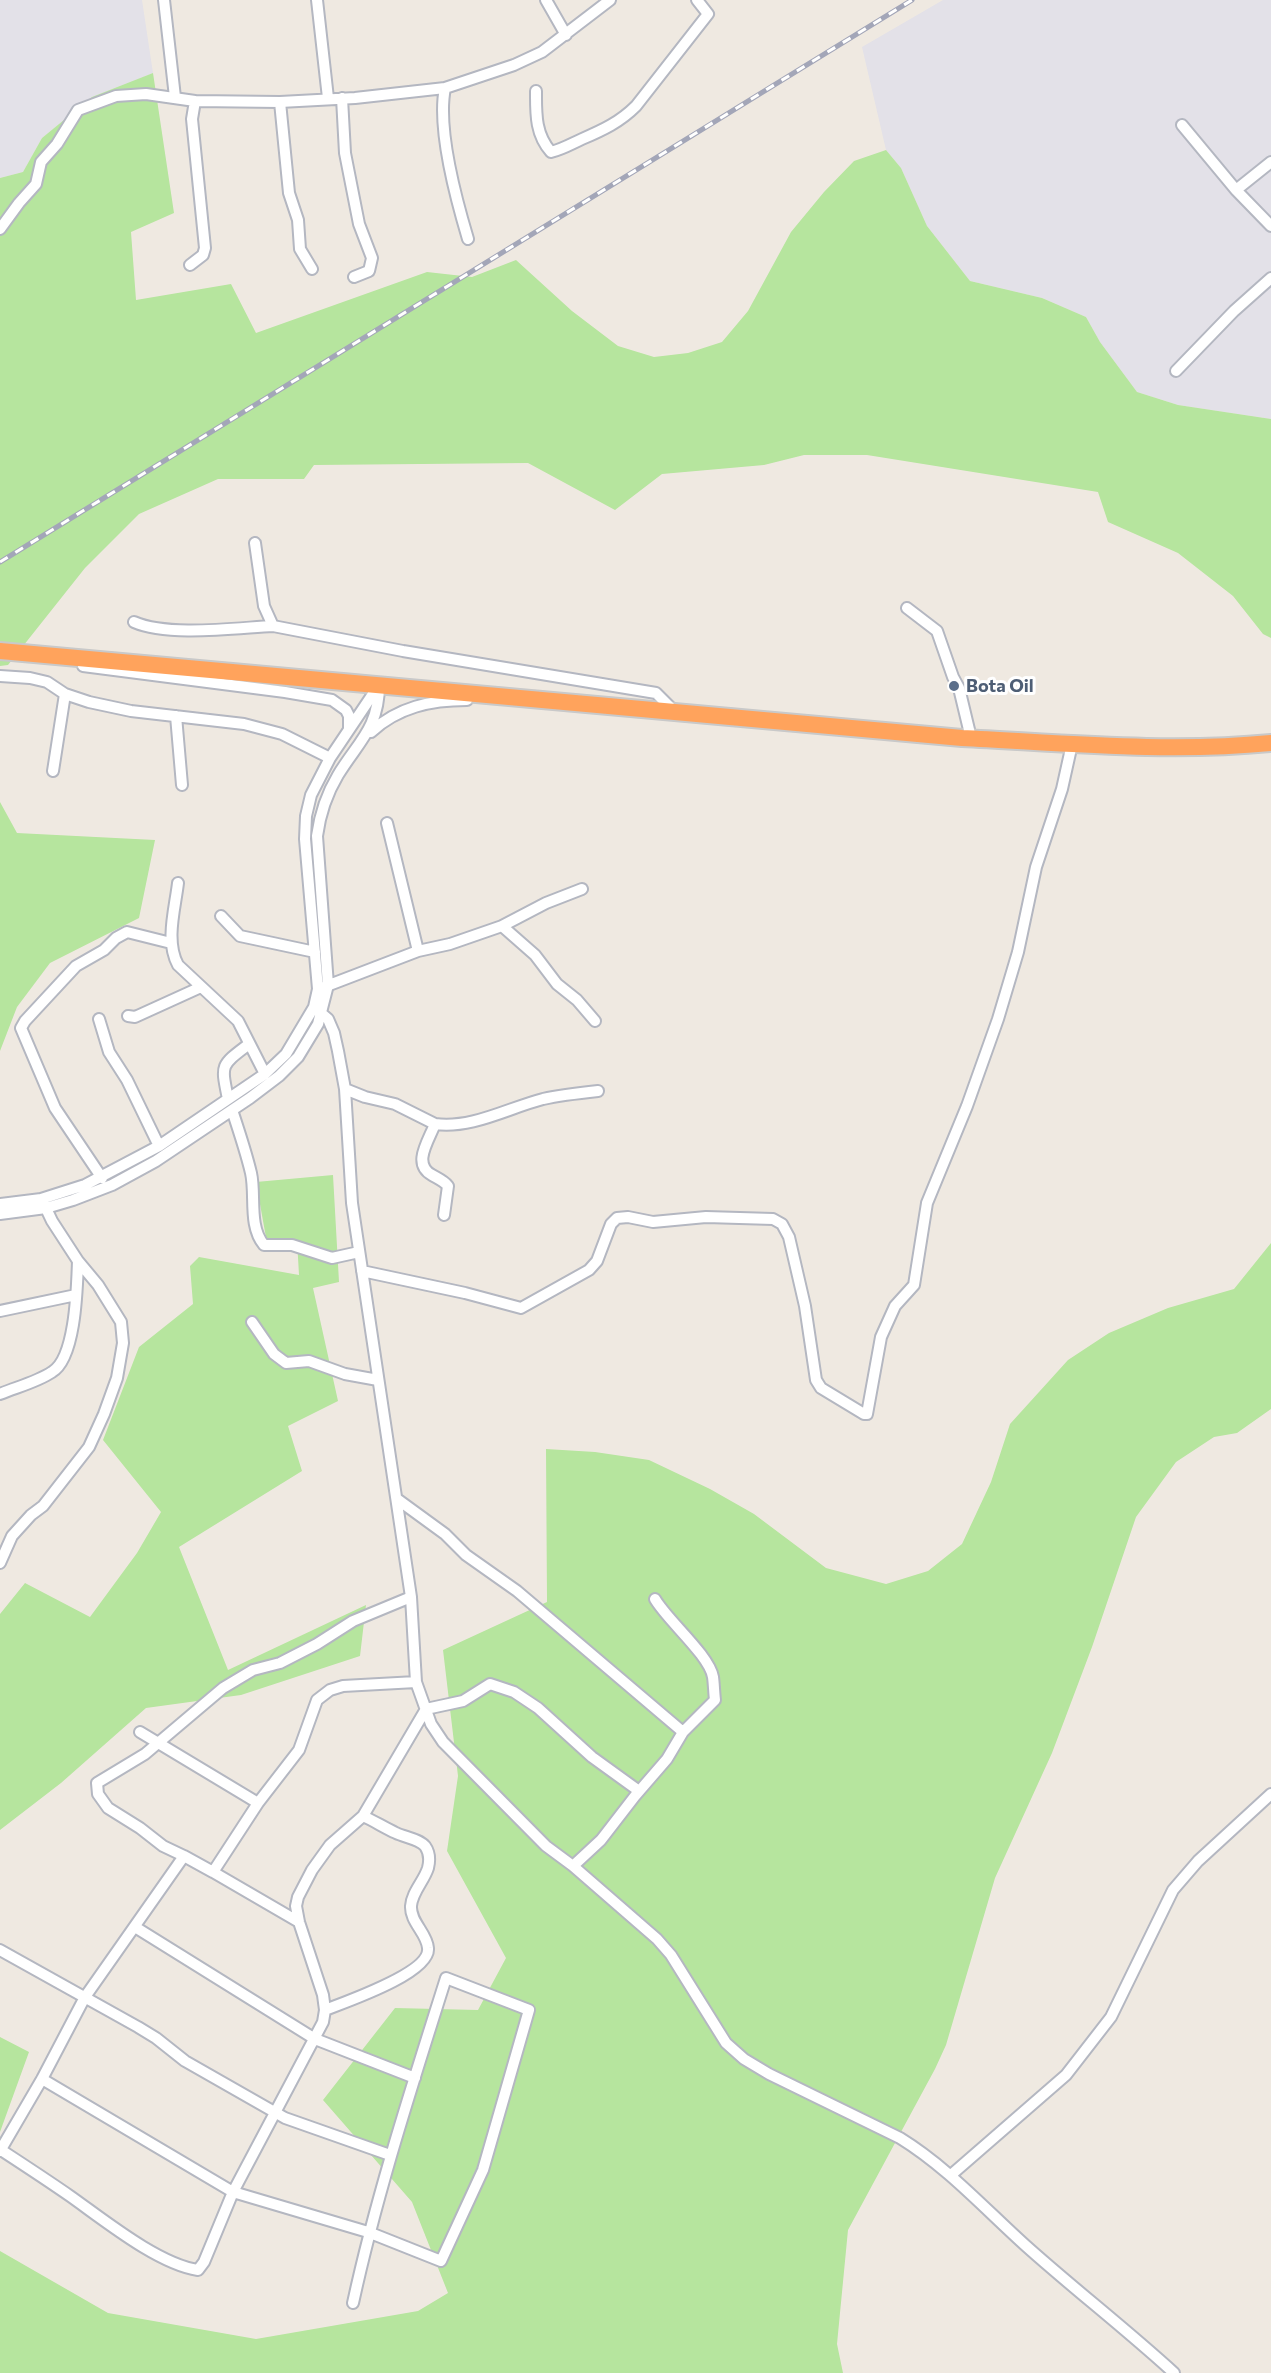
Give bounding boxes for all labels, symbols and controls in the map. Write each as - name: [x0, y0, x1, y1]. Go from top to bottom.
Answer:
- place label: Bota Oil: [966, 675, 1034, 697]
- marker: Bota Oil: [947, 679, 961, 693]

